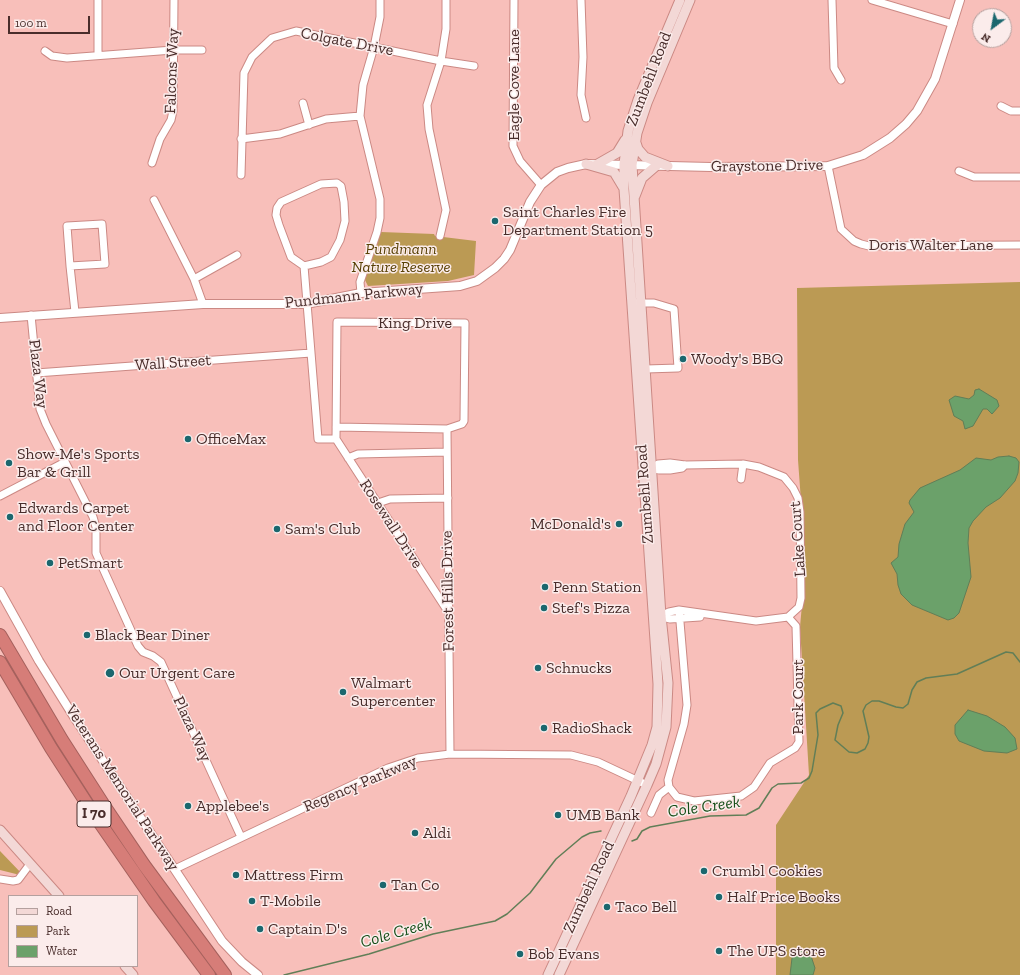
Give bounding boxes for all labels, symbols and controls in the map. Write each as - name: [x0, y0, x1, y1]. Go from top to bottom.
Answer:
- scale bar: [10, 8, 92, 34]
- north arrow: [972, 8, 1012, 48]
- text: 100 m: [15, 16, 47, 30]
- street label: Colgate Drive: [299, 24, 395, 60]
- street label: Falcons Way: [161, 28, 183, 114]
- street label: Eagle Cove Lane: [504, 29, 524, 141]
- street label: Zumbehl Road: [622, 29, 676, 129]
- text: N: [979, 30, 993, 45]
- street label: Graystone Drive: [711, 155, 823, 177]
- place label: Saint Charles Fire Department Station 5: [503, 202, 653, 240]
- marker: Saint Charles Fire Department Station 5: [490, 216, 500, 226]
- street label: Doris Walter Lane: [869, 235, 993, 255]
- park label: Pundmann Nature Reserve: [351, 239, 451, 277]
- street label: Pundmann Parkway: [284, 279, 424, 313]
- street label: King Drive: [378, 313, 452, 333]
- street label: Plaza Way: [24, 338, 52, 410]
- place label: Woody's BBQ: [691, 349, 783, 369]
- street label: Wall Street: [134, 351, 212, 375]
- marker: Woody's BBQ: [678, 354, 688, 364]
- place label: OfficeMax: [196, 429, 266, 449]
- marker: OfficeMax: [183, 434, 193, 444]
- place label: Show-Me's Sports Bar & Grill: [17, 444, 140, 482]
- street label: Zumbehl Road: [632, 444, 658, 544]
- marker: Show-Me's Sports Bar & Grill: [4, 458, 14, 468]
- street label: Rosewall Drive: [355, 476, 427, 572]
- place label: Edwards Carpet and Floor Center: [18, 498, 134, 536]
- street label: Lake Court: [786, 501, 810, 577]
- marker: Edwards Carpet and Floor Center: [5, 512, 15, 522]
- place label: McDonald's: [531, 514, 611, 534]
- place label: Sam's Club: [285, 519, 361, 539]
- marker: McDonald's: [614, 519, 624, 529]
- marker: Sam's Club: [272, 524, 282, 534]
- street label: Forest Hills Drive: [437, 530, 459, 652]
- place label: PetSmart: [58, 553, 123, 573]
- marker: PetSmart: [45, 558, 55, 568]
- place label: Penn Station: [553, 577, 641, 597]
- marker: Penn Station: [540, 582, 550, 592]
- place label: Stef's Pizza: [552, 598, 630, 618]
- marker: Stef's Pizza: [539, 603, 549, 613]
- place label: Black Bear Diner: [95, 625, 210, 645]
- marker: Black Bear Diner: [82, 630, 92, 640]
- place label: Schnucks: [546, 658, 612, 678]
- street label: Park Court: [788, 659, 808, 735]
- place label: Our Urgent Care: [119, 663, 235, 683]
- marker: Schnucks: [533, 663, 543, 673]
- marker: Our Urgent Care: [104, 667, 116, 679]
- place label: Walmart Supercenter: [351, 673, 436, 711]
- marker: Walmart Supercenter: [338, 687, 348, 697]
- street label: Plaza Way: [169, 693, 215, 765]
- street label: Veterans Memorial Parkway: [61, 701, 183, 875]
- place label: RadioShack: [552, 718, 632, 738]
- marker: RadioShack: [539, 723, 549, 733]
- street label: Regency Parkway: [300, 751, 420, 817]
- water label: Cole Creek: [666, 792, 742, 822]
- place label: Applebee's: [196, 796, 269, 816]
- road number: I 70: [77, 801, 111, 827]
- marker: Applebee's: [183, 801, 193, 811]
- place label: UMB Bank: [566, 805, 640, 825]
- marker: UMB Bank: [553, 810, 563, 820]
- place label: Aldi: [423, 823, 451, 843]
- marker: Aldi: [410, 828, 420, 838]
- street label: Zumbehl Road: [559, 838, 619, 936]
- place label: Crumbl Cookies: [712, 861, 822, 881]
- place label: Mattress Firm: [244, 865, 343, 885]
- marker: Crumbl Cookies: [699, 866, 709, 876]
- marker: Mattress Firm: [231, 870, 241, 880]
- place label: Tan Co: [391, 875, 440, 895]
- marker: Tan Co: [378, 880, 388, 890]
- place label: Half Price Books: [727, 887, 840, 907]
- place label: T-Mobile: [260, 891, 321, 911]
- marker: Half Price Books: [714, 892, 724, 902]
- legend: [8, 895, 138, 967]
- marker: T-Mobile: [247, 896, 257, 906]
- place label: Taco Bell: [615, 897, 677, 917]
- marker: Taco Bell: [602, 902, 612, 912]
- text: Road: [46, 904, 72, 918]
- water label: Cole Creek: [358, 913, 434, 953]
- place label: Captain D's: [268, 919, 347, 939]
- text: Park: [46, 924, 70, 938]
- marker: Captain D's: [255, 924, 265, 934]
- place label: The UPS store: [727, 941, 825, 961]
- text: Water: [46, 944, 78, 958]
- place label: Bob Evans: [528, 944, 600, 964]
- marker: The UPS store: [714, 946, 724, 956]
- marker: Bob Evans: [515, 949, 525, 959]

